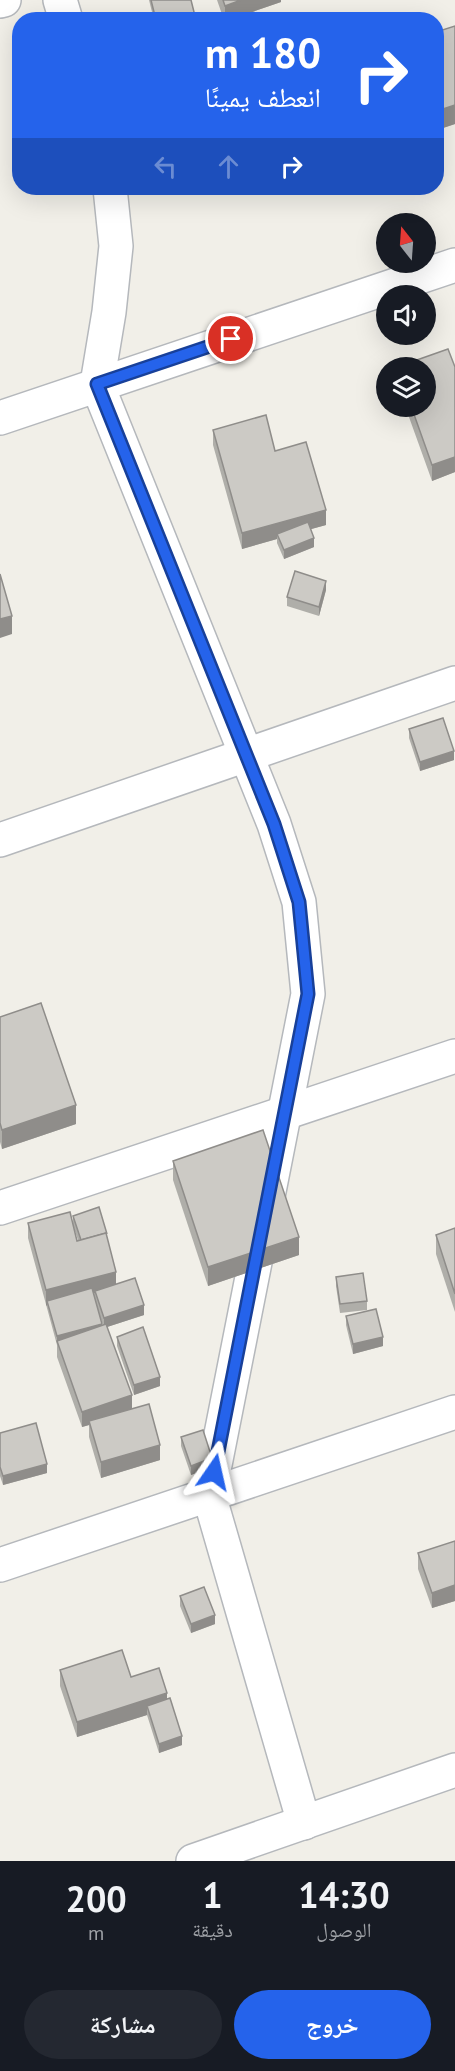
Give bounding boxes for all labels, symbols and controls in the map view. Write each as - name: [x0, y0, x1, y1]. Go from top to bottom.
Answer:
- text: 180 m: [205, 25, 321, 80]
- icon: right: [342, 36, 420, 114]
- text: انعطف يمينًا: [205, 80, 321, 114]
- icon: left: [149, 150, 182, 183]
- icon: ahead: [212, 150, 245, 183]
- icon: right: [275, 150, 308, 183]
- north arrow: [376, 213, 436, 273]
- map controls: [376, 213, 436, 417]
- button: sound: [376, 285, 436, 345]
- pin: [205, 313, 256, 364]
- icon: arrive: [214, 322, 247, 355]
- button: layers: [376, 357, 436, 417]
- position arrow: [182, 1440, 246, 1504]
- text: 1: [202, 1871, 223, 1918]
- text: 14:30: [298, 1871, 390, 1918]
- text: 200: [65, 1875, 127, 1922]
- text: دقيقة: [192, 1917, 233, 1943]
- text: الوصول: [316, 1917, 372, 1943]
- text: m: [88, 1920, 104, 1946]
- button: مشاركة: [24, 1990, 222, 2059]
- button: خروج: [234, 1990, 431, 2059]

